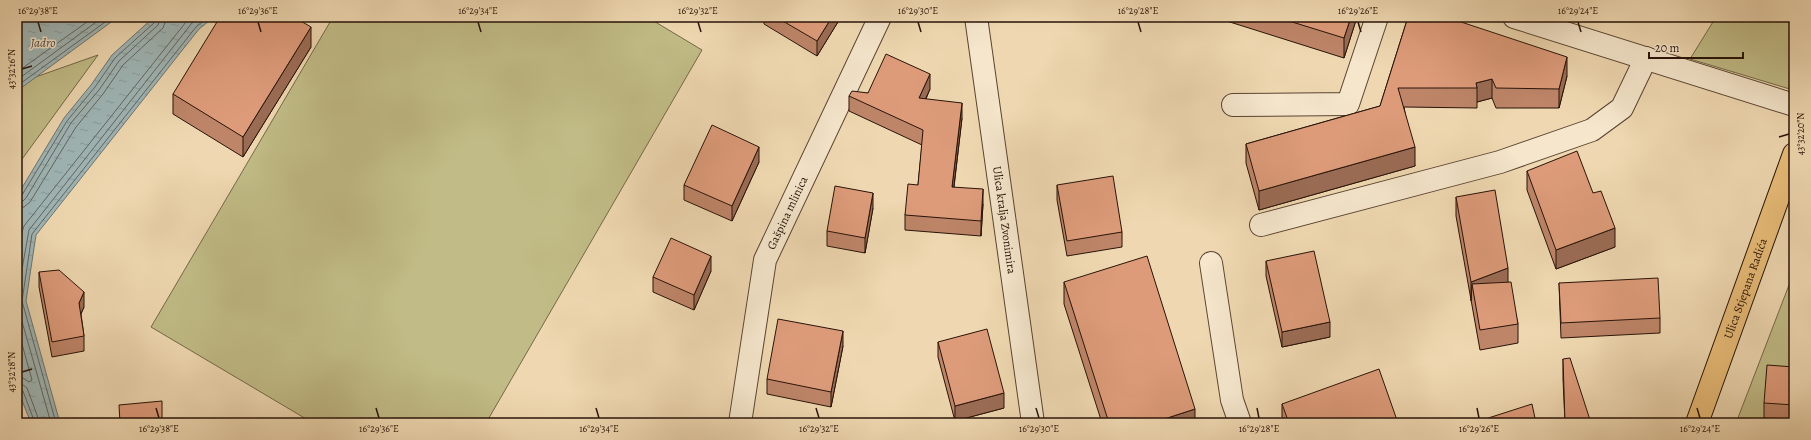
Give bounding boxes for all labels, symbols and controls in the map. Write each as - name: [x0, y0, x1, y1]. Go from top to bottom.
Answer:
- text: 16°29'38"E: [18, 4, 58, 17]
- text: 16°29'36"E: [238, 4, 278, 17]
- text: 16°29'34"E: [458, 4, 498, 17]
- text: 16°29'32"E: [678, 4, 718, 17]
- text: 16°29'30"E: [898, 4, 938, 17]
- text: 16°29'28"E: [1118, 4, 1158, 17]
- text: 16°29'26"E: [1338, 4, 1378, 17]
- text: 16°29'24"E: [1558, 4, 1598, 17]
- water label: Jadro: [29, 34, 56, 51]
- scale bar: [1649, 34, 1743, 60]
- text: 20 m: [1655, 40, 1679, 56]
- text: 43°32'16"N: [5, 49, 18, 89]
- text: 43°32'20"N: [1794, 113, 1807, 155]
- street label: Ulica kralja Zvonimira: [989, 165, 1020, 275]
- street label: Gašpina mlinica: [763, 173, 812, 252]
- street label: Ulica Stjepana Radića: [1720, 236, 1771, 341]
- text: 43°32'18"N: [5, 352, 18, 392]
- text: 16°29'38"E: [139, 422, 179, 435]
- text: 16°29'36"E: [359, 422, 399, 435]
- text: 16°29'34"E: [579, 422, 619, 435]
- text: 16°29'32"E: [799, 422, 839, 435]
- text: 16°29'30"E: [1019, 422, 1059, 435]
- text: 16°29'28"E: [1239, 422, 1279, 435]
- text: 16°29'26"E: [1459, 422, 1499, 435]
- text: 16°29'24"E: [1680, 422, 1720, 435]

